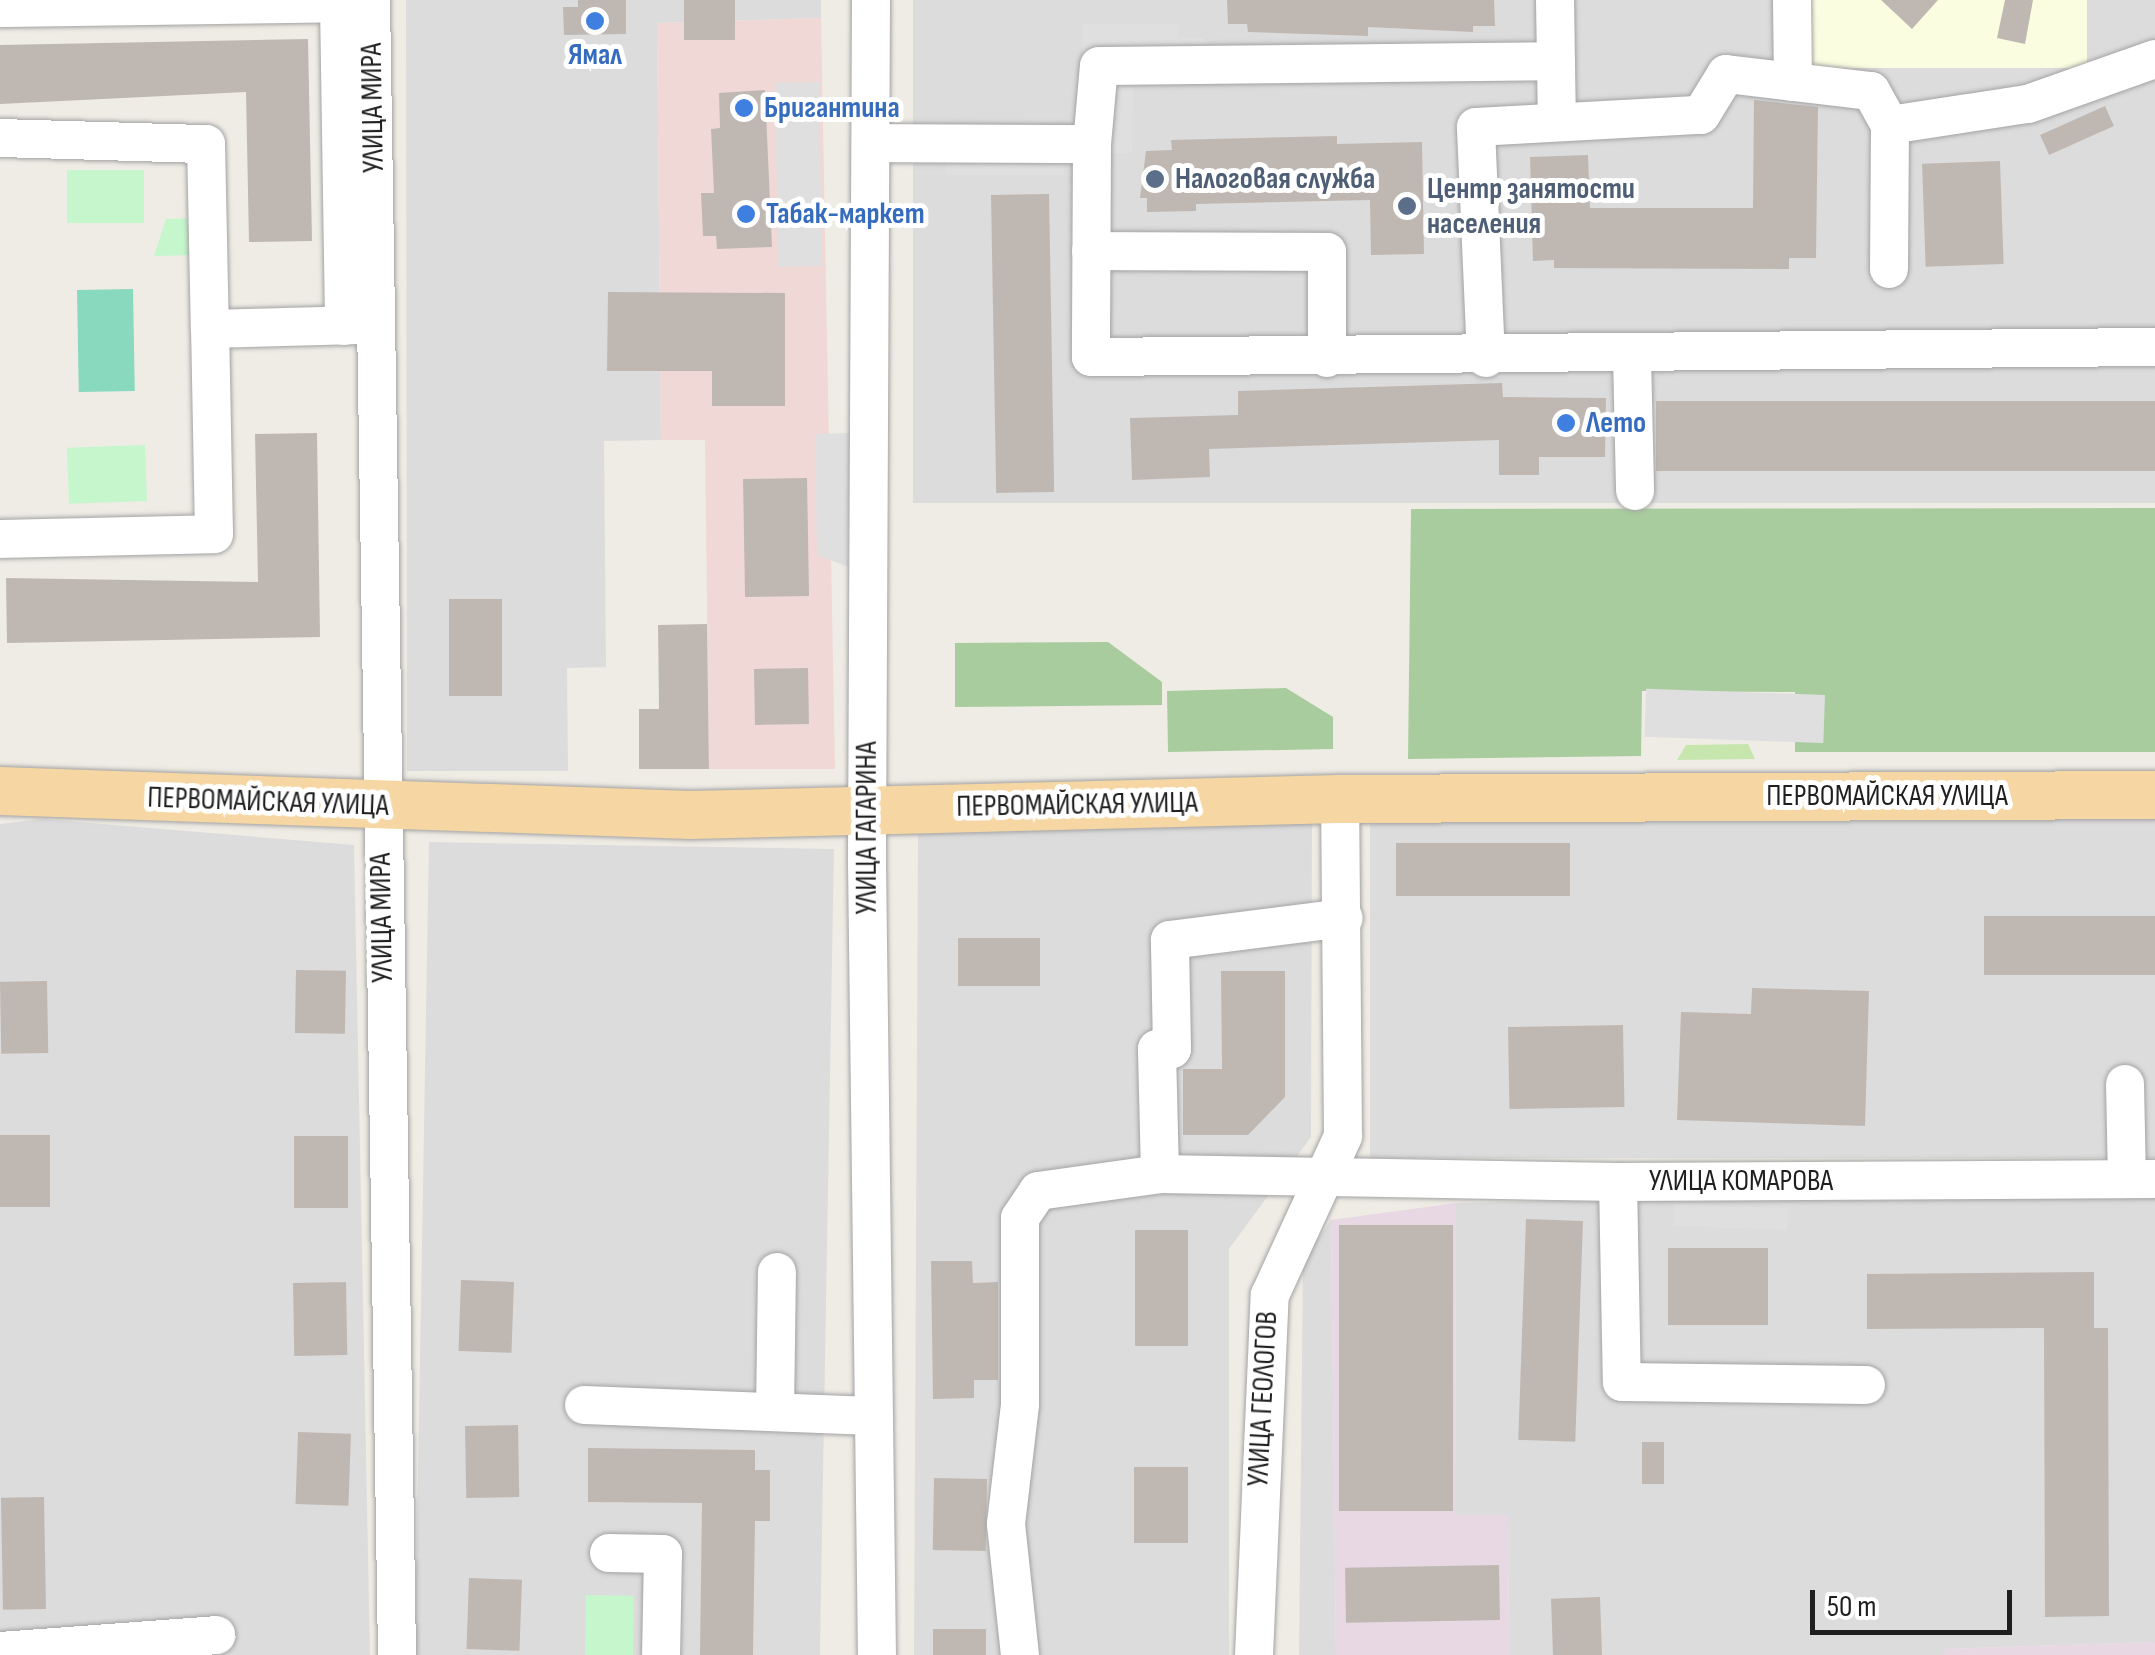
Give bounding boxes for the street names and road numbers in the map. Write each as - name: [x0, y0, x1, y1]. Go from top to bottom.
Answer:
- street label: УЛИЦА МИРА: [354, 43, 392, 173]
- street label: УЛИЦА ГАГАРИНА: [849, 741, 885, 915]
- street label: ПЕРВОМАЙСКАЯ УЛИЦА: [1766, 778, 2008, 814]
- street label: ПЕРВОМАЙСКАЯ УЛИЦА: [147, 780, 389, 824]
- street label: ПЕРВОМАЙСКАЯ УЛИЦА: [956, 785, 1198, 825]
- street label: УЛИЦА МИРА: [363, 853, 401, 983]
- street label: УЛИЦА КОМАРОВА: [1649, 1163, 1833, 1199]
- street label: УЛИЦА ГЕОЛОГОВ: [1240, 1310, 1286, 1488]

